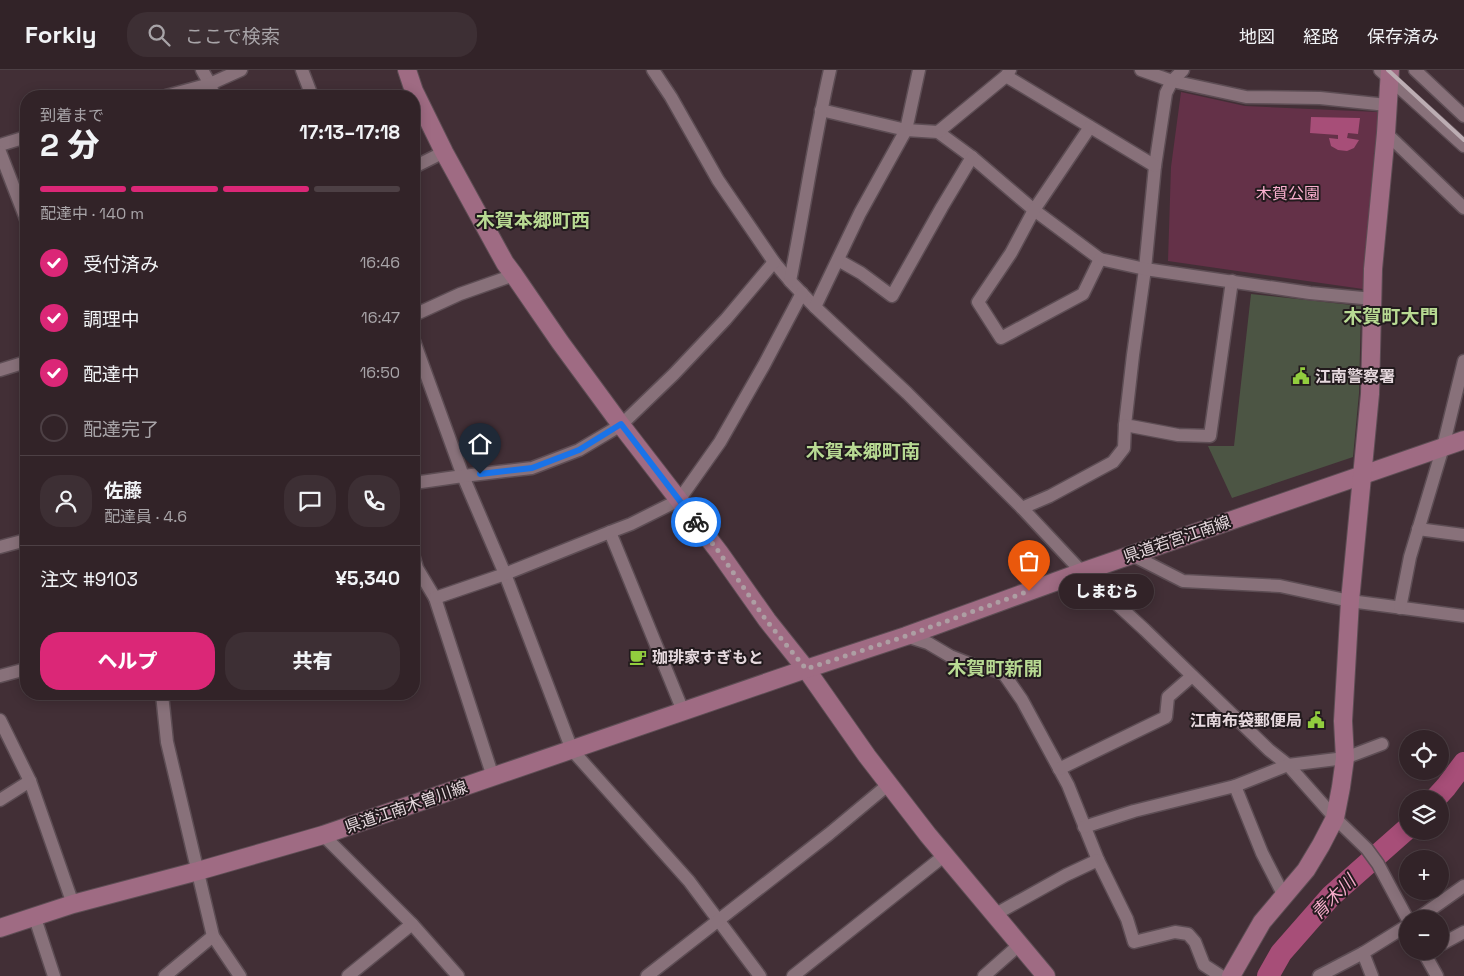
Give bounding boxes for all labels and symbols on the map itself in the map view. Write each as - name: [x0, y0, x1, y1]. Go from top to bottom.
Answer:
- park label: 木賀公園: [1256, 183, 1320, 204]
- district label: 木賀本郷町西: [476, 208, 590, 233]
- district label: 木賀町大門: [1343, 304, 1439, 329]
- public building icon: 江南警察署: [1291, 366, 1311, 386]
- place label: 江南警察署: [1315, 366, 1395, 387]
- pin: [459, 423, 501, 474]
- district label: 木賀本郷町南: [806, 439, 920, 464]
- courier: [671, 497, 721, 547]
- street label: 県道若宮江南線: [1121, 511, 1233, 567]
- pin: [1008, 540, 1050, 591]
- callout: しまむら: [1059, 574, 1154, 608]
- cafe icon: 珈琲家すぎもと: [628, 647, 648, 667]
- place label: 珈琲家すぎもと: [652, 647, 764, 668]
- district label: 木賀町新開: [947, 656, 1043, 681]
- place label: 江南布袋郵便局: [1190, 710, 1302, 731]
- public building icon: 江南布袋郵便局: [1306, 710, 1326, 730]
- street label: 県道江南木曽川線: [342, 776, 470, 838]
- water label: 青木川: [1306, 868, 1362, 924]

